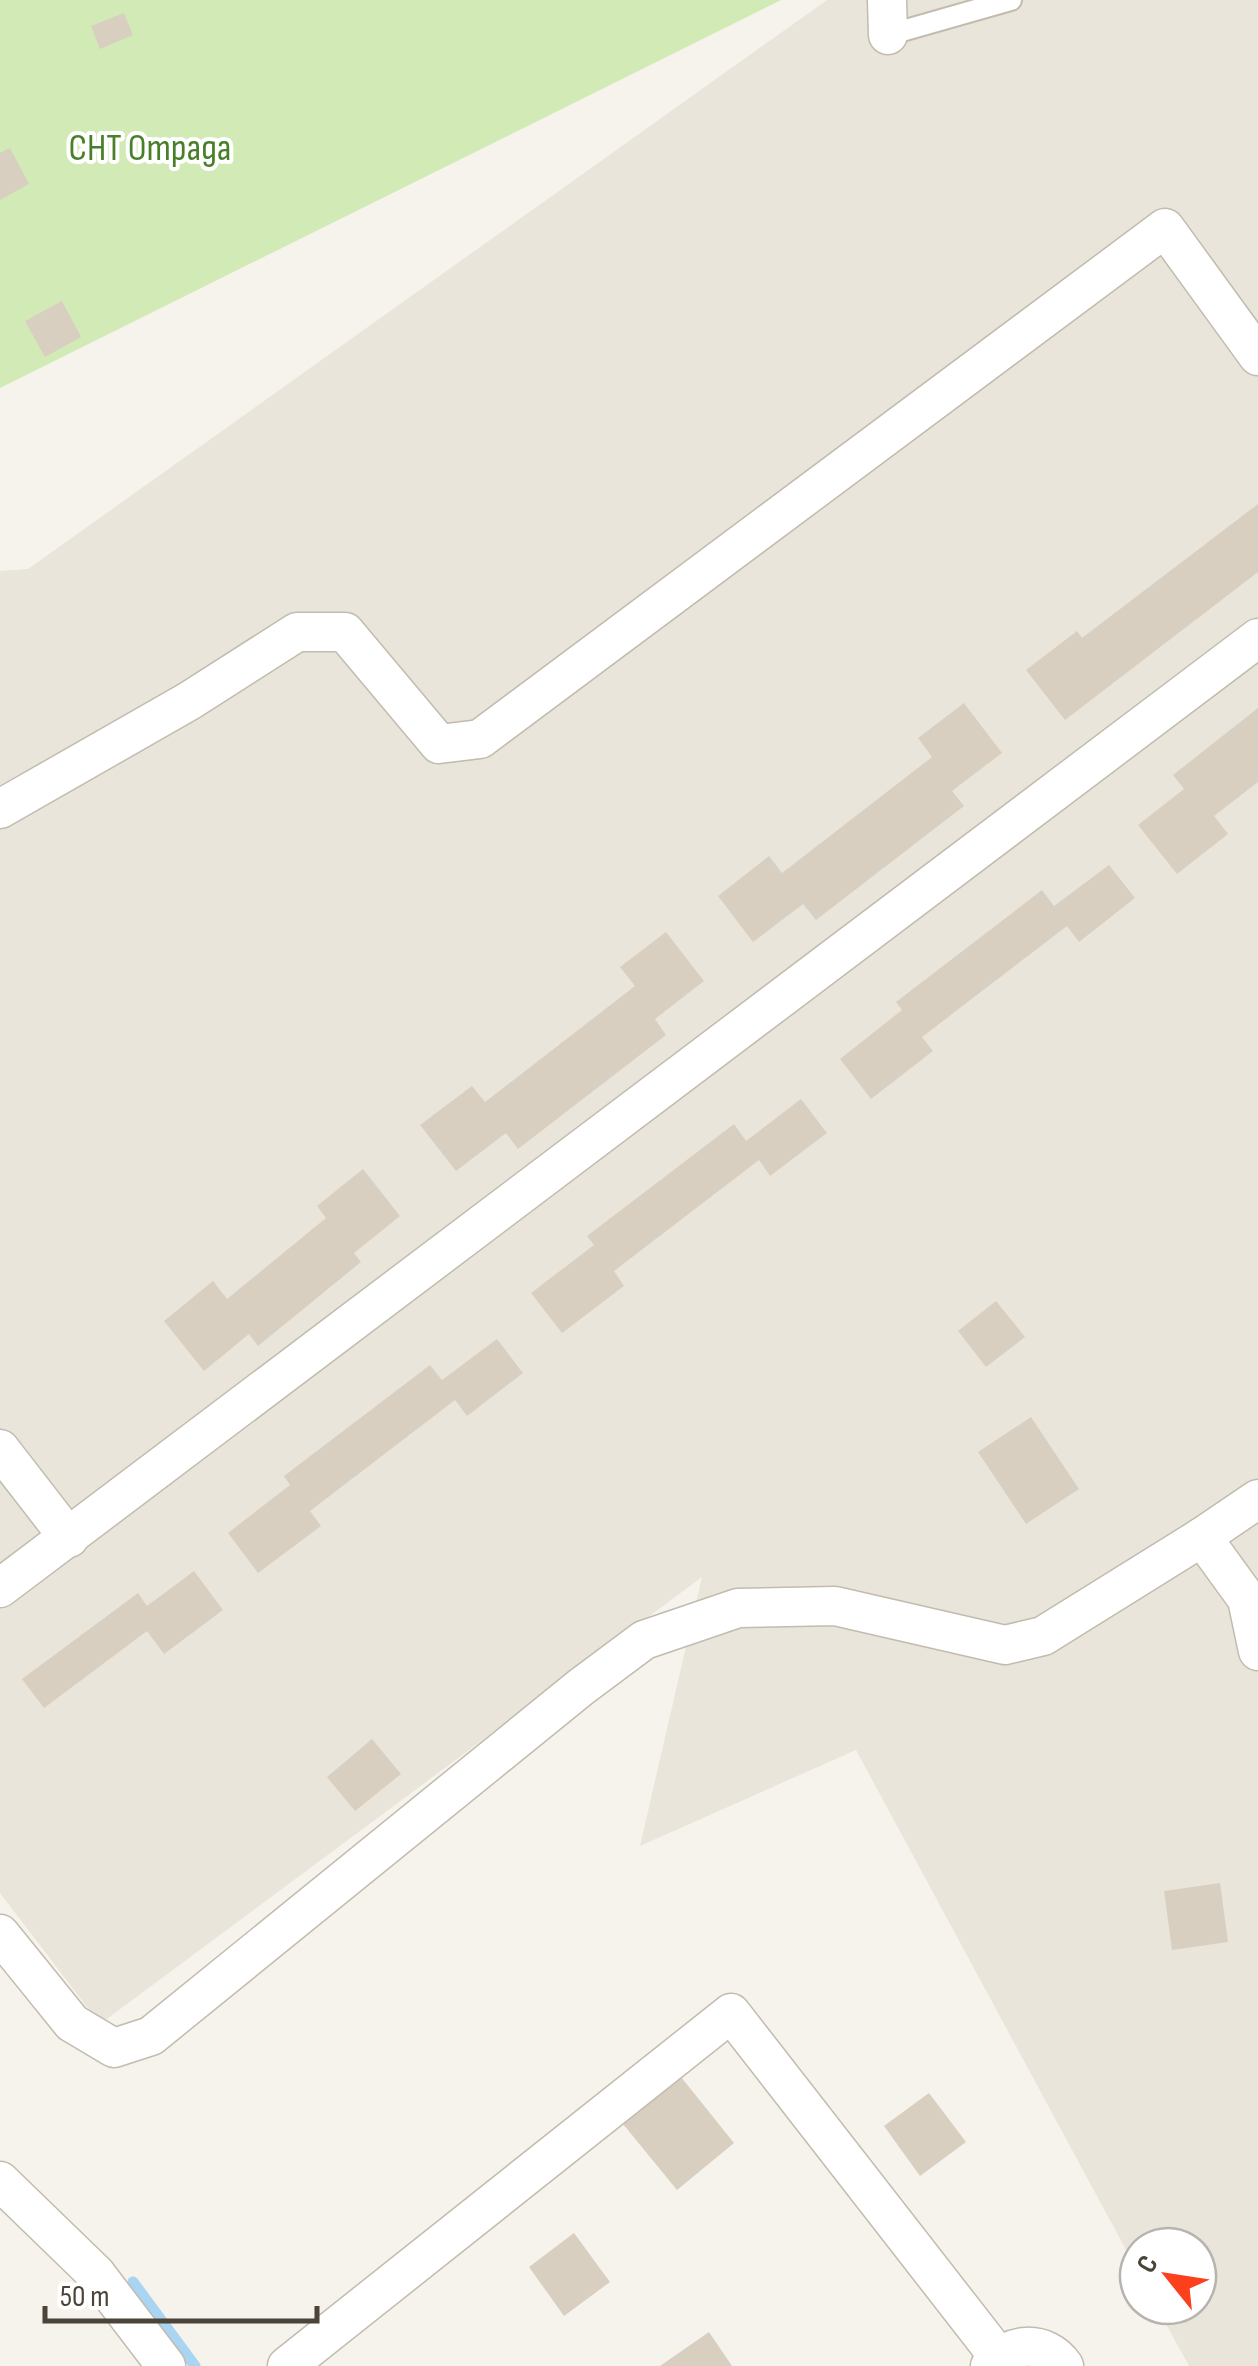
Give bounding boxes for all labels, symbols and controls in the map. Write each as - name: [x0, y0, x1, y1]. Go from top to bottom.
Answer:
- park label: СНТ Отрада: [68, 126, 232, 171]
- north arrow: [1118, 2226, 1218, 2326]
- text: С: [1130, 2250, 1166, 2279]
- scale bar: [45, 2261, 318, 2323]
- text: 50 m: [60, 2279, 109, 2315]

